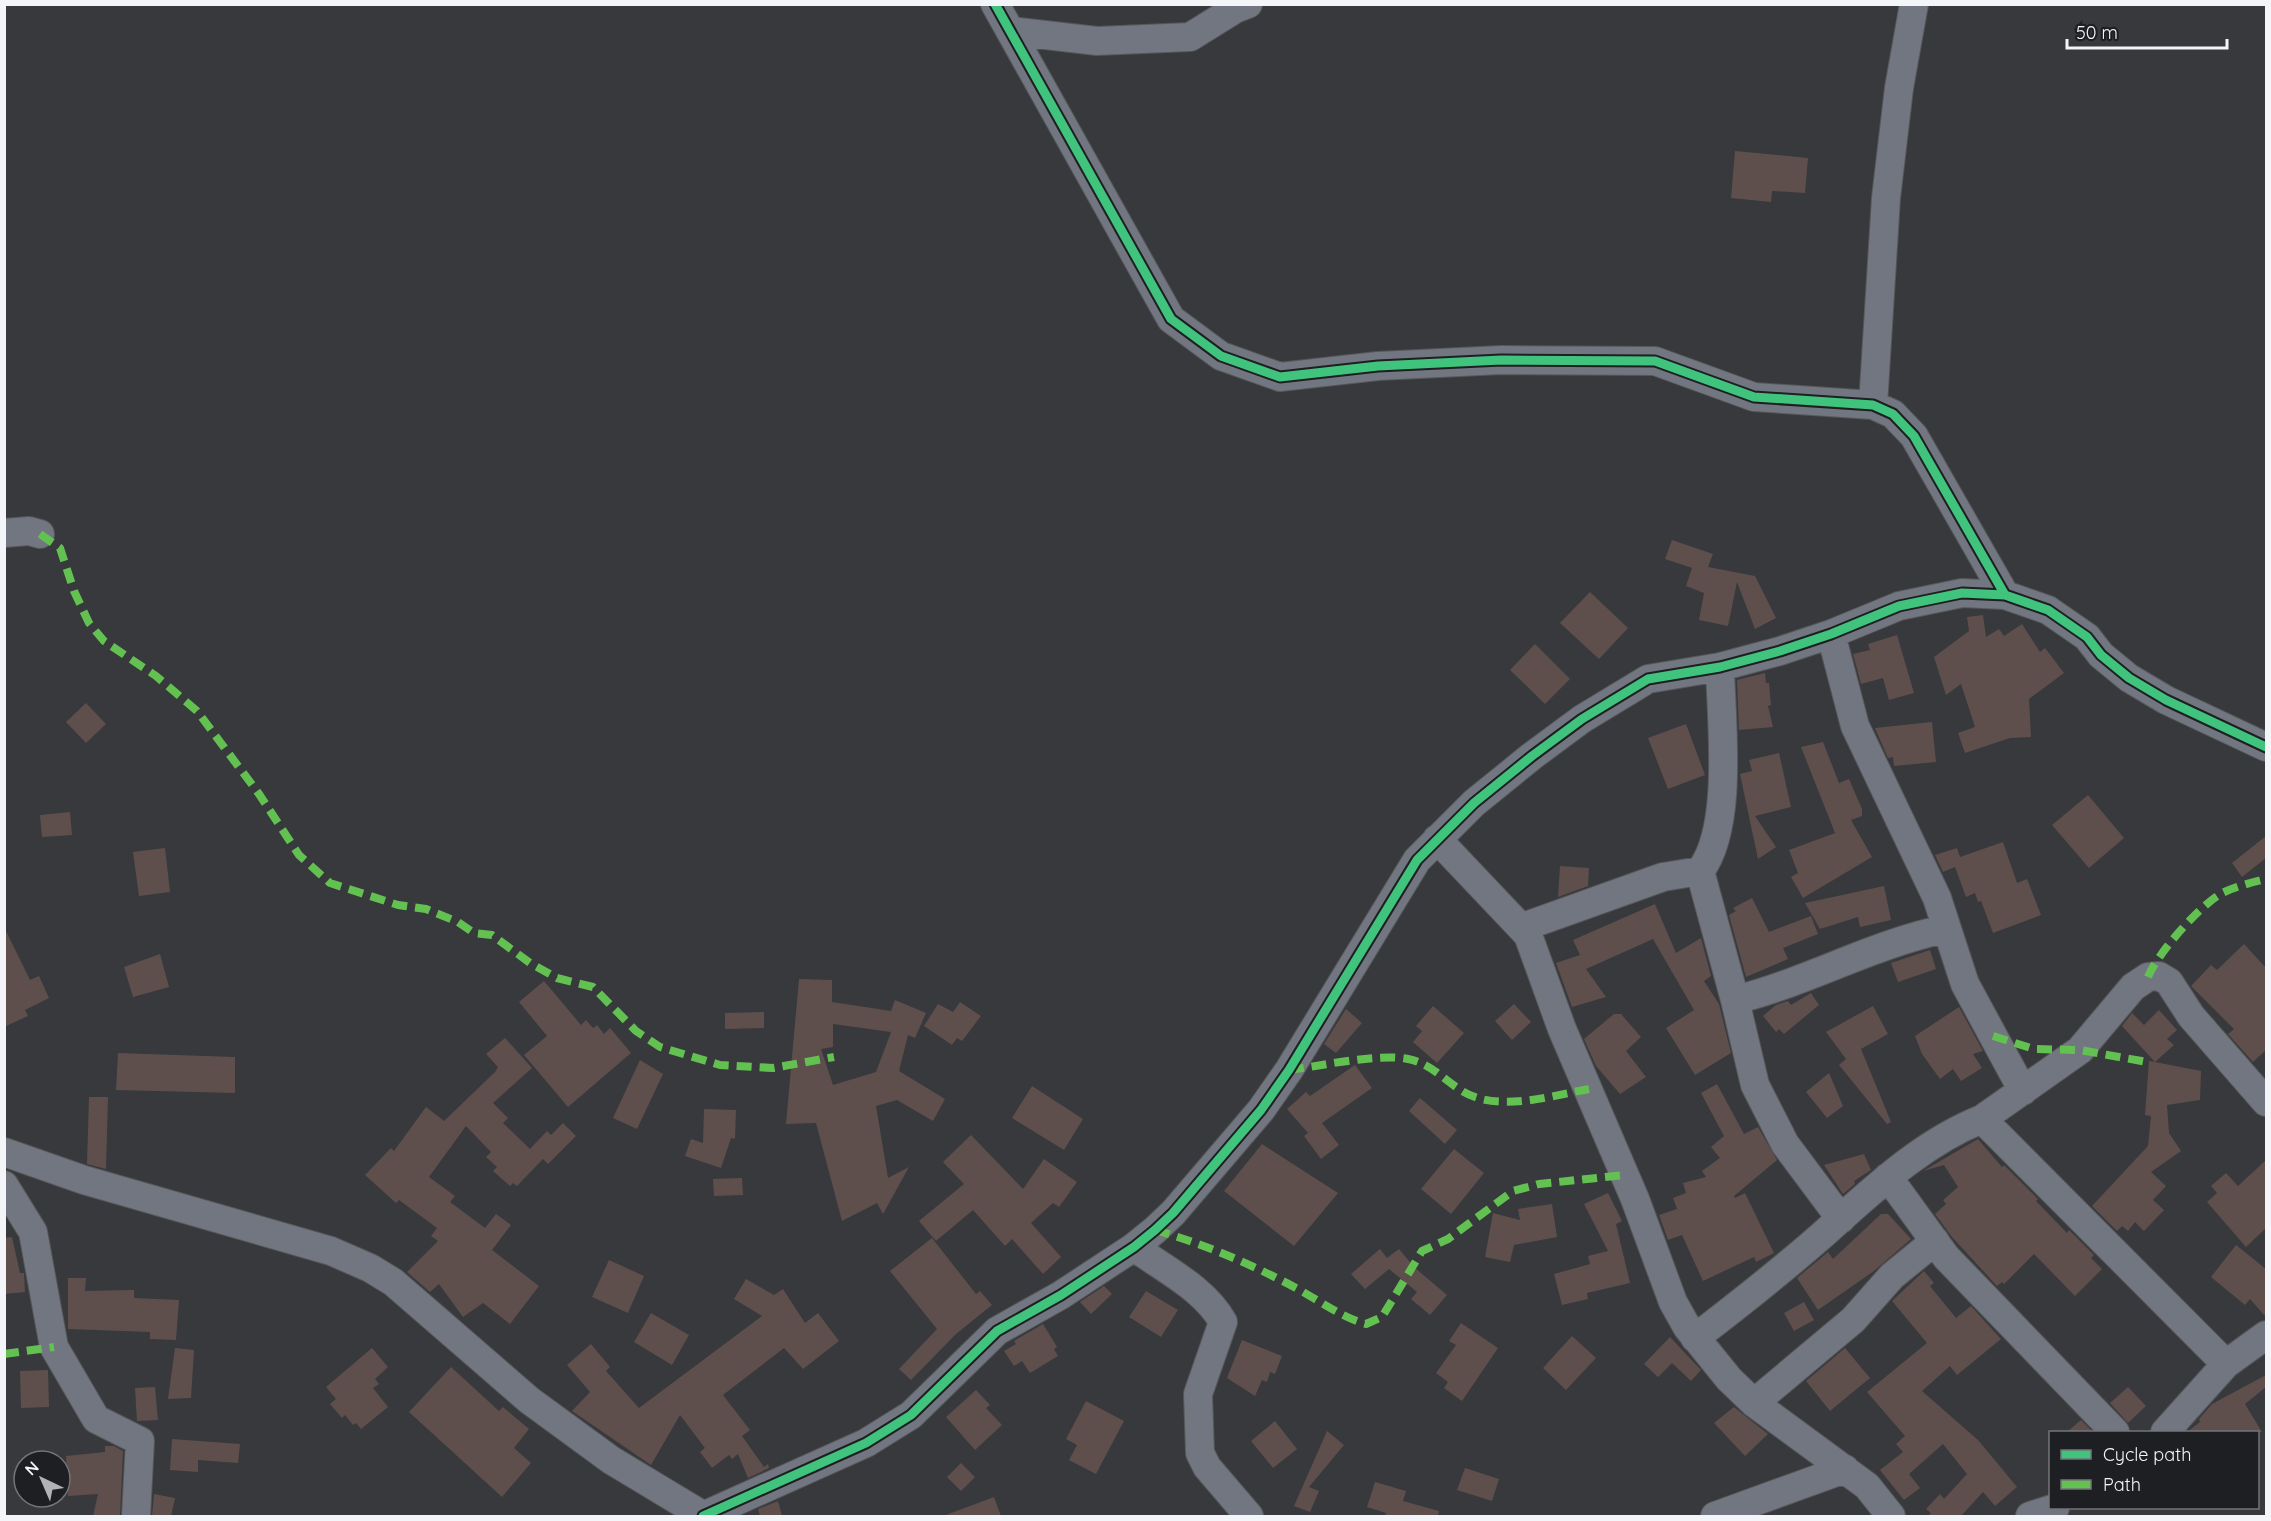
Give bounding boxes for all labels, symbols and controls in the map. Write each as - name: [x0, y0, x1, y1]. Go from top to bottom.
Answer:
- scale bar: [2067, 12, 2228, 50]
- text: 50 m: [2076, 21, 2118, 44]
- legend: [2049, 1431, 2259, 1509]
- text: Cycle path: [2103, 1443, 2191, 1466]
- north arrow: [12, 1449, 72, 1509]
- text: N: [20, 1457, 43, 1479]
- text: Path: [2103, 1473, 2141, 1496]

